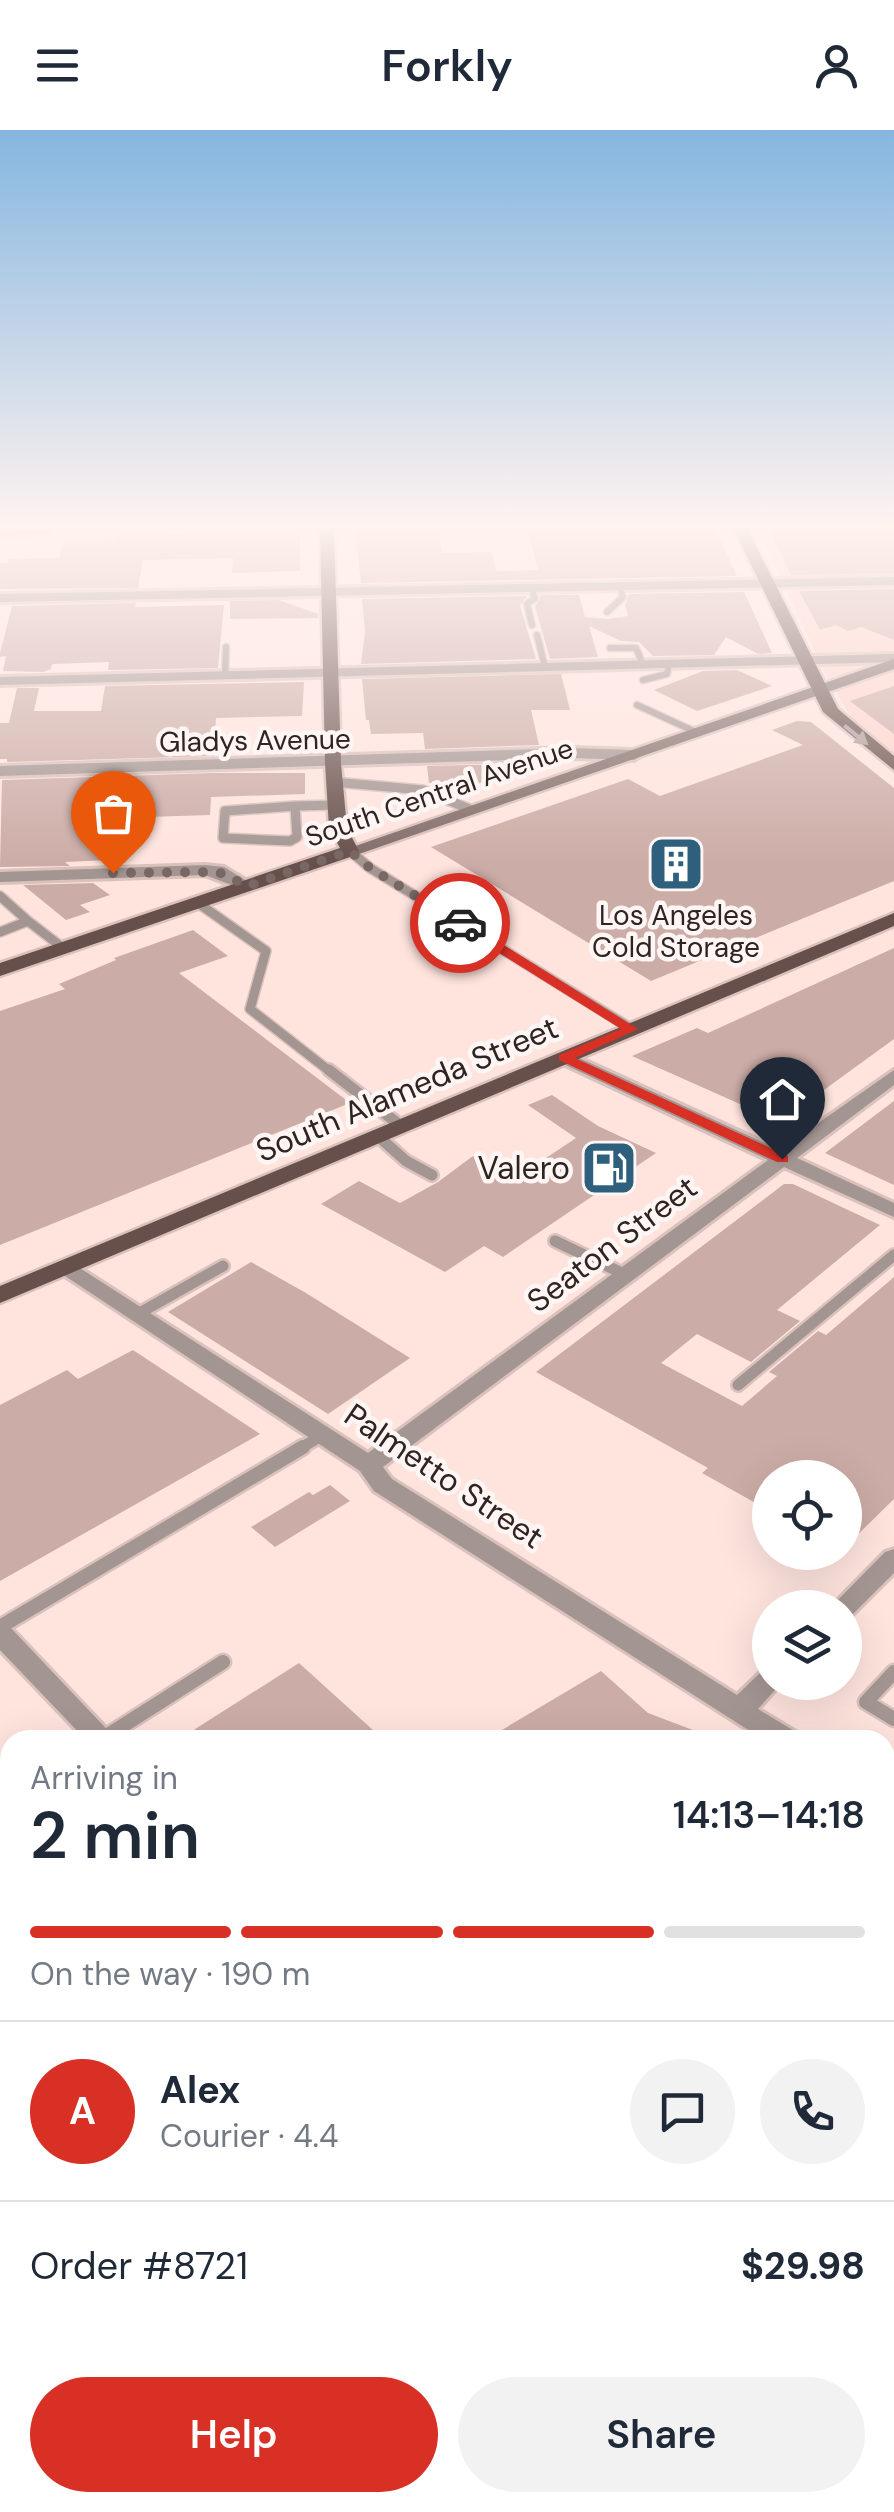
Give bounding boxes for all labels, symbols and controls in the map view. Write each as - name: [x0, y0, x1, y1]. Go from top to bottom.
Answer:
- text: Forkly: [381, 36, 513, 95]
- icon: menu: [30, 38, 85, 93]
- icon: person: [809, 38, 864, 93]
- street label: Gladys Avenue: [159, 720, 351, 761]
- one-way arrow: [844, 724, 869, 745]
- street label: South Central Avenue: [300, 729, 578, 856]
- pin: [71, 771, 156, 874]
- icon: bag: [86, 786, 141, 841]
- building icon: Los Angeles Cold Storage: [646, 834, 706, 894]
- courier: [410, 873, 510, 973]
- icon: car: [433, 896, 488, 951]
- place label: Los Angeles Cold Storage: [592, 897, 760, 966]
- street label: South Alameda Street: [249, 1006, 565, 1172]
- pin: [740, 1057, 825, 1160]
- icon: home: [755, 1072, 810, 1127]
- fuel station icon: Valero: [579, 1138, 639, 1198]
- place label: Valero: [477, 1147, 570, 1189]
- street label: Seaton Street: [519, 1166, 705, 1322]
- street label: Palmetto Street: [336, 1394, 552, 1558]
- map controls: [752, 1460, 862, 1700]
- button: locate: [752, 1460, 862, 1570]
- button: layers: [752, 1590, 862, 1700]
- text: Arriving in: [30, 1757, 178, 1799]
- text: 14:13–14:18: [673, 1790, 865, 1840]
- text: 2 min: [30, 1794, 200, 1878]
- text: On the way · 190 m: [30, 1953, 310, 1995]
- button: chat: [630, 2059, 735, 2164]
- button: phone: [760, 2059, 865, 2164]
- text: Alex: [160, 2065, 240, 2115]
- text: A: [69, 2086, 96, 2136]
- text: Courier · 4.4: [160, 2115, 338, 2157]
- text: Order #8721: [30, 2241, 248, 2291]
- text: $29.98: [741, 2241, 865, 2291]
- button: Help: [30, 2377, 438, 2492]
- button: Share: [458, 2377, 865, 2492]

